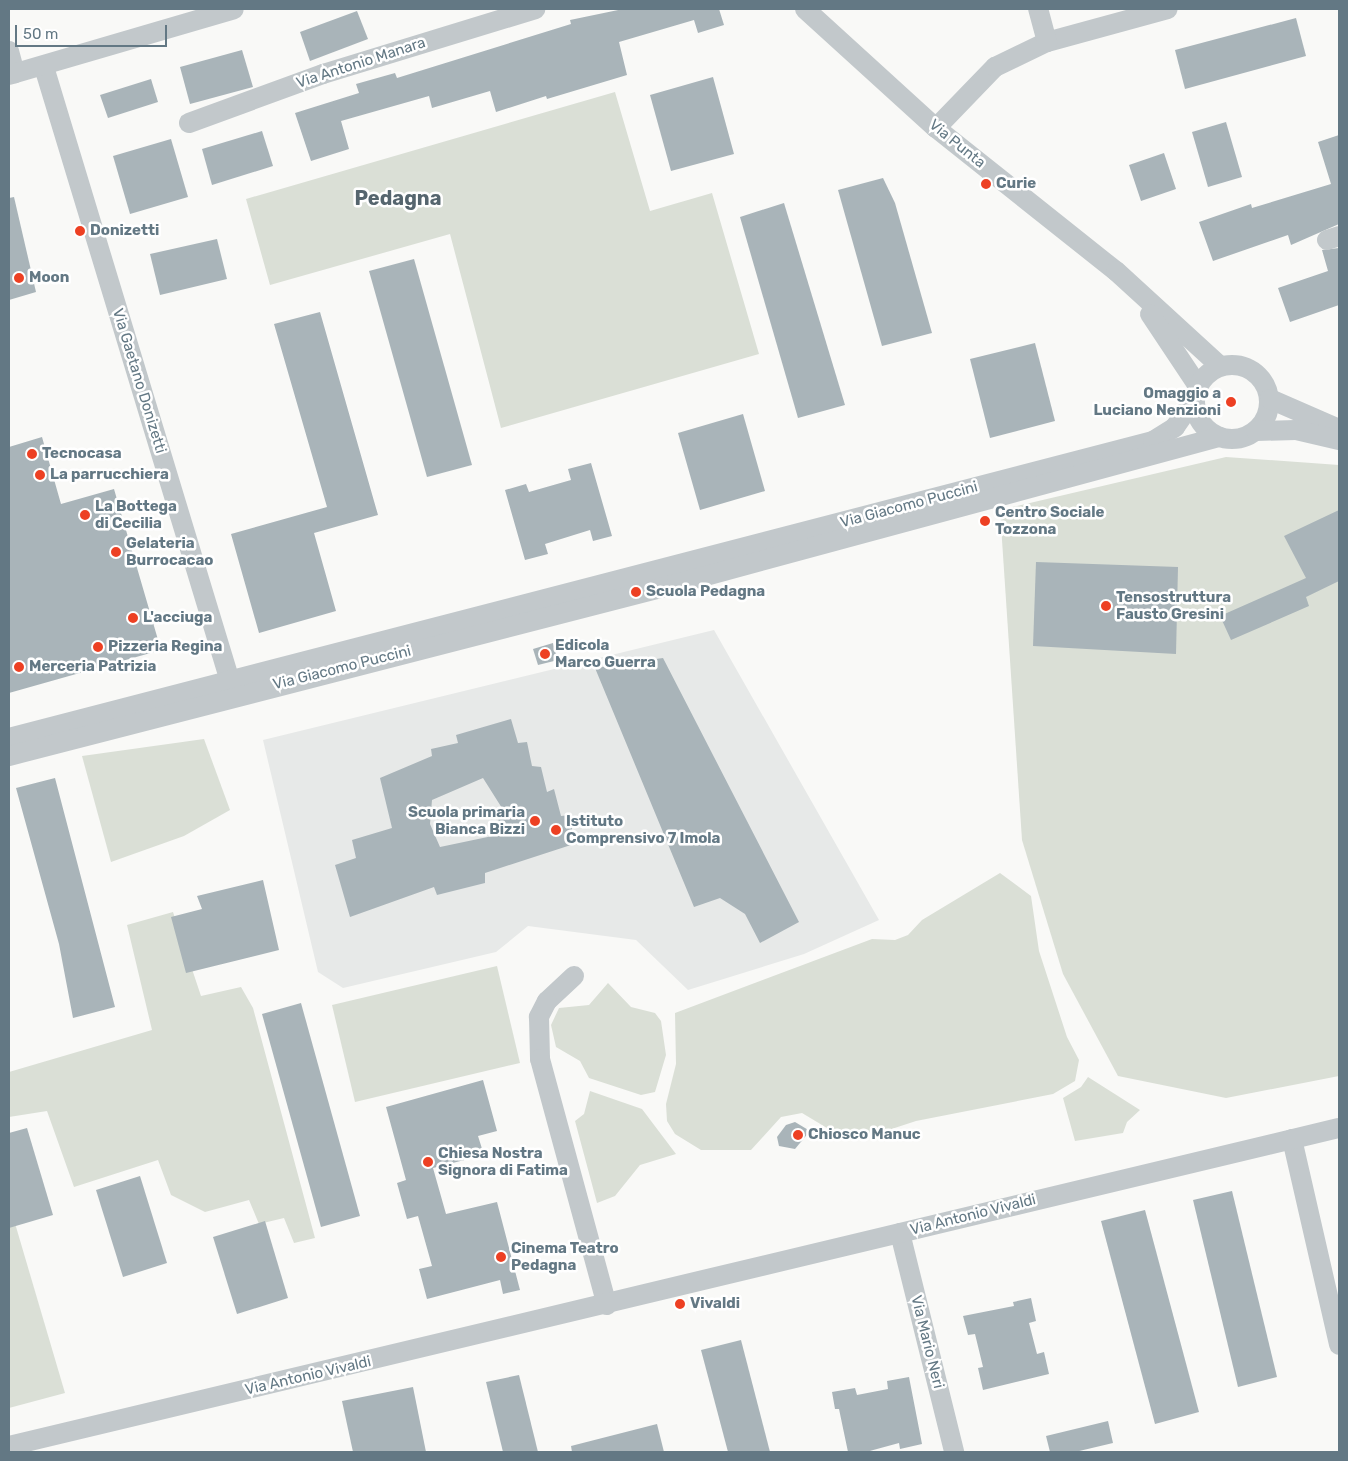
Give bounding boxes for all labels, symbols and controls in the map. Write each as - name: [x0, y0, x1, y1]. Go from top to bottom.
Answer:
- scale bar: [18, 15, 170, 47]
- text: 50 m: [23, 25, 58, 43]
- street label: Via Antonio Manara: [294, 34, 428, 92]
- street label: Via Punta: [925, 116, 989, 172]
- place label: Curie: [996, 175, 1036, 193]
- marker: Curie: [980, 178, 992, 190]
- district label: Pedagna: [354, 186, 442, 210]
- place label: Donizetti: [90, 222, 159, 240]
- marker: Donizetti: [74, 225, 86, 237]
- place label: Moon: [29, 269, 69, 287]
- marker: Moon: [13, 272, 25, 284]
- street label: Via Gaetano Donizetti: [108, 306, 170, 456]
- place label: Omaggio a Luciano Nenzioni: [1094, 384, 1221, 419]
- marker: Omaggio a Luciano Nenzioni: [1225, 396, 1237, 408]
- place label: Tecnocasa: [42, 445, 122, 463]
- marker: Tecnocasa: [26, 448, 38, 460]
- place label: La parrucchiera: [50, 466, 169, 484]
- marker: La parrucchiera: [34, 469, 46, 481]
- street label: Via Giacomo Puccini: [838, 478, 980, 532]
- place label: La Bottega di Cecilia: [95, 497, 177, 532]
- place label: Centro Sociale Tozzona: [995, 503, 1104, 538]
- marker: La Bottega di Cecilia: [79, 509, 91, 521]
- marker: Centro Sociale Tozzona: [979, 515, 991, 527]
- place label: Gelateria Burrocacao: [126, 534, 213, 569]
- marker: Gelateria Burrocacao: [110, 546, 122, 558]
- place label: Scuola Pedagna: [646, 583, 765, 601]
- marker: Scuola Pedagna: [630, 586, 642, 598]
- place label: Tensostruttura Fausto Gresini: [1116, 588, 1231, 623]
- marker: Tensostruttura Fausto Gresini: [1100, 600, 1112, 612]
- place label: L'acciuga: [143, 609, 212, 627]
- marker: L'acciuga: [127, 612, 139, 624]
- place label: Edicola Marco Guerra: [555, 636, 656, 671]
- place label: Pizzeria Regina: [108, 638, 222, 656]
- marker: Pizzeria Regina: [92, 641, 104, 653]
- street label: Via Giacomo Puccini: [271, 642, 413, 694]
- marker: Edicola Marco Guerra: [539, 648, 551, 660]
- place label: Merceria Patrizia: [29, 658, 156, 676]
- marker: Merceria Patrizia: [13, 661, 25, 673]
- place label: Scuola primaria Bianca Bizzi: [408, 803, 525, 838]
- place label: Istituto Comprensivo 7 Imola: [566, 812, 720, 847]
- marker: Scuola primaria Bianca Bizzi: [529, 815, 541, 827]
- marker: Istituto Comprensivo 7 Imola: [550, 824, 562, 836]
- place label: Chiosco Manuc: [808, 1126, 921, 1144]
- marker: Chiosco Manuc: [792, 1129, 804, 1141]
- place label: Chiesa Nostra Signora di Fatima: [438, 1144, 568, 1179]
- marker: Chiesa Nostra Signora di Fatima: [422, 1156, 434, 1168]
- street label: Via Antonio Vivaldi: [908, 1191, 1038, 1239]
- place label: Cinema Teatro Pedagna: [511, 1239, 619, 1274]
- marker: Cinema Teatro Pedagna: [495, 1251, 507, 1263]
- street label: Via Mario Neri: [907, 1294, 947, 1390]
- place label: Vivaldi: [690, 1295, 740, 1313]
- marker: Vivaldi: [674, 1298, 686, 1310]
- street label: Via Antonio Vivaldi: [243, 1353, 373, 1399]

